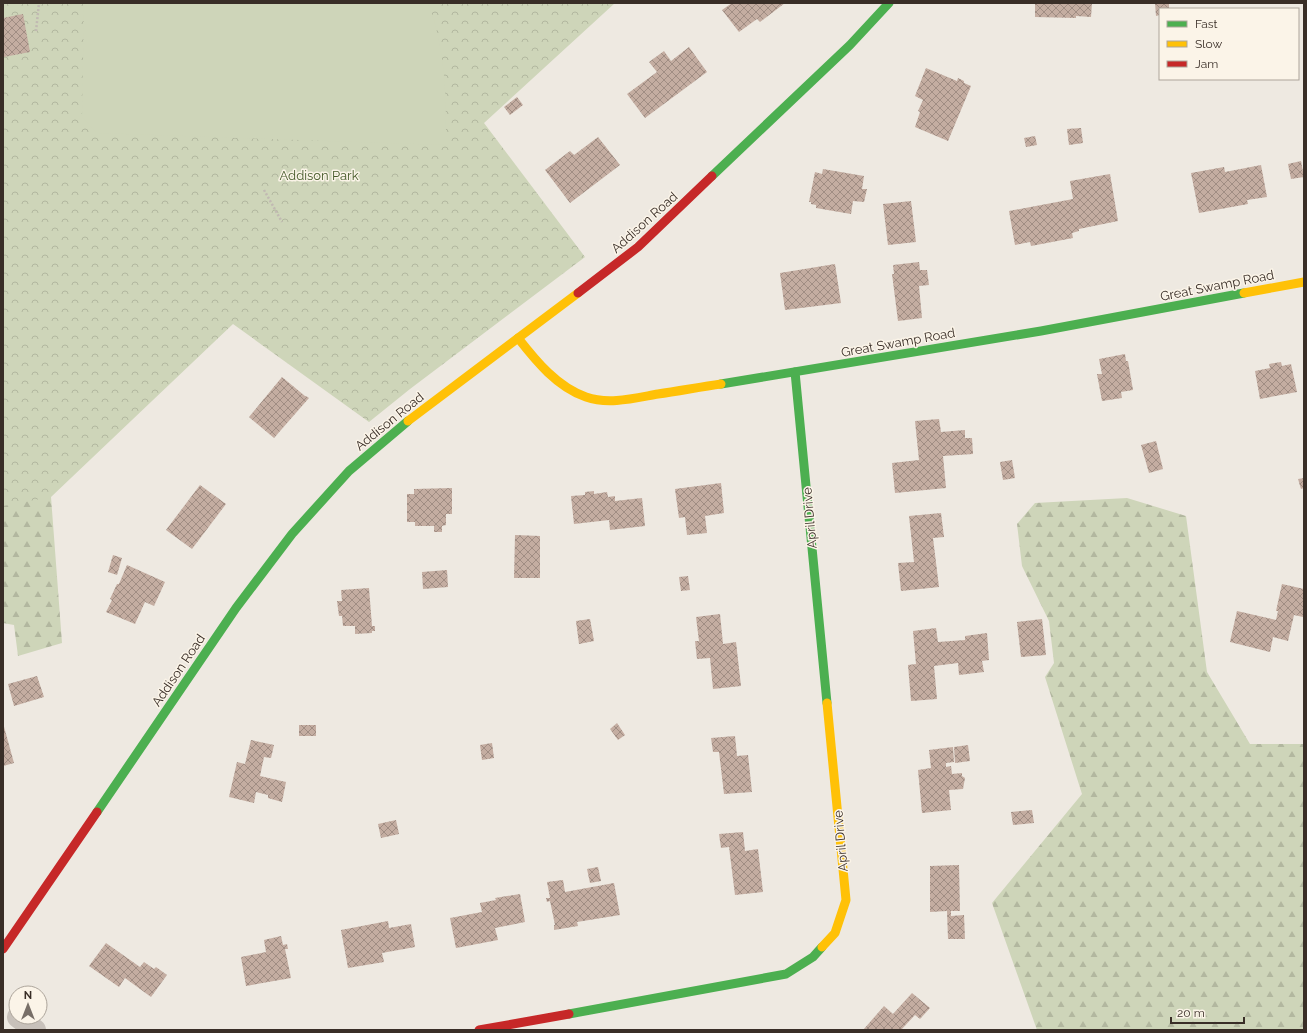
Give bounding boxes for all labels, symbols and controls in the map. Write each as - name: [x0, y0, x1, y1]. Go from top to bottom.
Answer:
- legend: [1159, 8, 1299, 80]
- text: Fast: [1195, 17, 1218, 31]
- text: Slow: [1195, 37, 1222, 51]
- text: Jam: [1195, 57, 1218, 71]
- park label: Addison Park: [279, 168, 359, 183]
- street label: Addison Road: [608, 189, 680, 256]
- street label: Great Swamp Road: [1159, 267, 1275, 304]
- street label: Great Swamp Road: [840, 325, 956, 360]
- street label: Addison Road: [352, 389, 427, 454]
- street label: April Drive: [799, 486, 820, 549]
- street label: Addison Road: [149, 631, 208, 709]
- street label: April Drive: [830, 809, 851, 872]
- north arrow: [8, 985, 48, 1025]
- text: N: [24, 989, 32, 1002]
- scale bar: [1171, 999, 1244, 1025]
- text: 20 m: [1177, 1006, 1205, 1020]

